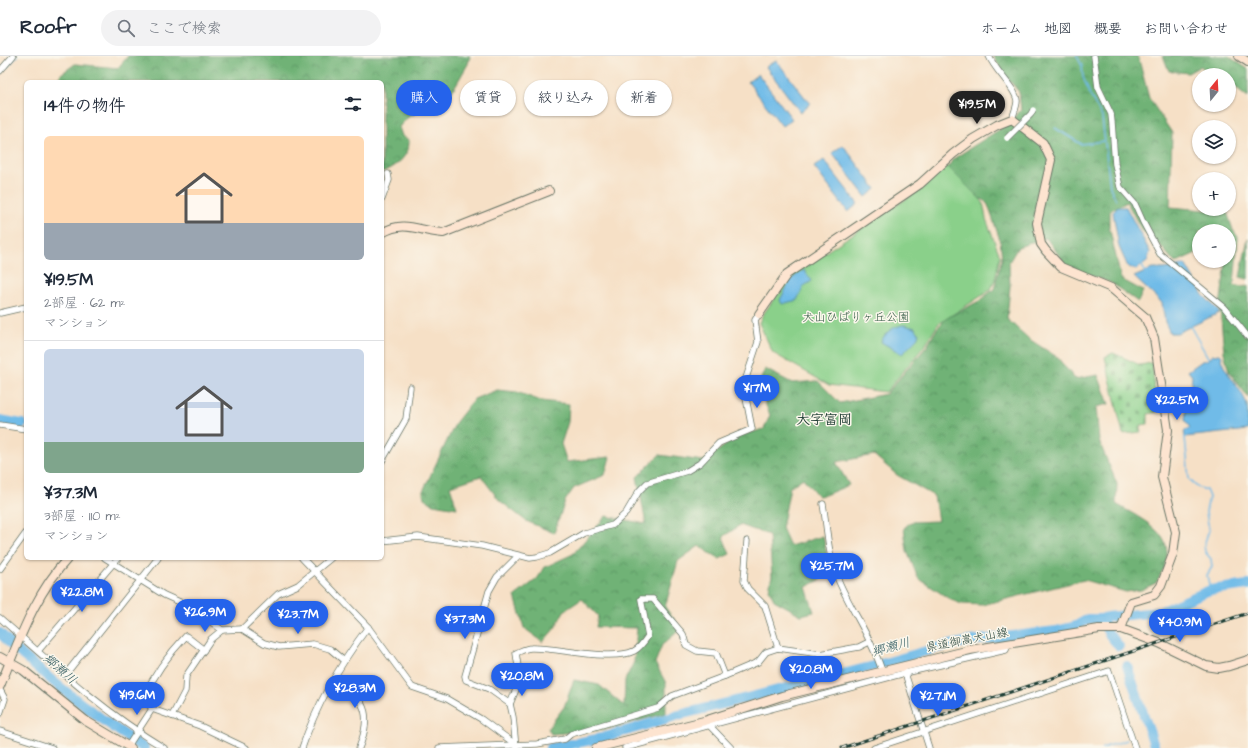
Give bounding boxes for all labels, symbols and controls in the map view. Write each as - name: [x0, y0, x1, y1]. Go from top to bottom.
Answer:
- search box: [101, 10, 381, 46]
- text: Roofr: [20, 14, 77, 41]
- icon: search: [115, 17, 137, 39]
- text: ここで検索: [147, 18, 222, 39]
- text: ホーム: [981, 19, 1022, 39]
- text: 地図: [1044, 19, 1072, 39]
- text: 概要: [1094, 19, 1122, 39]
- text: お問い合わせ: [1144, 19, 1228, 39]
- north arrow: [1192, 68, 1236, 112]
- map controls: [1192, 68, 1236, 268]
- chip: 購入: [396, 80, 452, 116]
- chip: 賃貸: [460, 80, 516, 116]
- chip: 絞り込み: [524, 80, 608, 116]
- chip: 新着: [616, 80, 672, 116]
- pin: ¥19.5M: [944, 91, 1010, 125]
- icon: filters: [342, 93, 364, 115]
- text: 14件の物件: [44, 94, 126, 118]
- text: ¥19.5M: [958, 95, 996, 113]
- button: layers: [1192, 120, 1236, 164]
- icon: home: [168, 162, 240, 234]
- button: +: [1192, 172, 1236, 216]
- button: −: [1192, 224, 1236, 268]
- text: ¥19.5M: [44, 268, 93, 292]
- text: 2部屋 · 62 m²: [44, 294, 125, 312]
- park label: 犬山ひばりヶ丘公園: [802, 309, 910, 326]
- text: マンション: [44, 314, 108, 332]
- icon: home: [168, 375, 240, 447]
- pin: ¥17M: [733, 375, 781, 409]
- text: ¥17M: [743, 379, 771, 397]
- pin: ¥22.5M: [1144, 387, 1210, 421]
- text: ¥22.5M: [1155, 391, 1199, 409]
- district label: 大字富岡: [796, 410, 852, 430]
- text: ¥37.3M: [44, 481, 97, 505]
- text: 3部屋 · 110 m²: [44, 507, 121, 525]
- text: マンション: [44, 527, 108, 545]
- pin: ¥25.7M: [799, 553, 865, 587]
- text: ¥25.7M: [810, 557, 854, 575]
- pin: ¥22.8M: [49, 579, 115, 613]
- text: ¥22.8M: [61, 583, 103, 601]
- pin: ¥26.9M: [172, 599, 238, 633]
- pin: ¥23.7M: [265, 601, 331, 635]
- text: ¥26.9M: [184, 603, 226, 621]
- text: ¥23.7M: [277, 605, 319, 623]
- pin: ¥37.3M: [432, 606, 498, 640]
- pin: ¥40.9M: [1147, 609, 1213, 643]
- text: ¥37.3M: [445, 610, 485, 628]
- text: ¥40.9M: [1158, 613, 1202, 631]
- street label: 県道御嵩犬山線: [924, 624, 1010, 656]
- water label: 郷瀬川: [870, 633, 912, 661]
- water label: 郷瀬川: [39, 649, 81, 689]
- pin: ¥20.8M: [778, 656, 844, 690]
- text: ¥20.8M: [789, 660, 833, 678]
- pin: ¥20.8M: [489, 663, 555, 697]
- text: ¥20.8M: [500, 667, 544, 685]
- pin: ¥28.3M: [322, 675, 388, 709]
- text: ¥28.3M: [334, 679, 376, 697]
- pin: ¥19.6M: [104, 682, 170, 716]
- pin: ¥27.1M: [905, 683, 971, 717]
- text: ¥19.6M: [119, 686, 155, 704]
- text: ¥27.1M: [920, 687, 956, 705]

